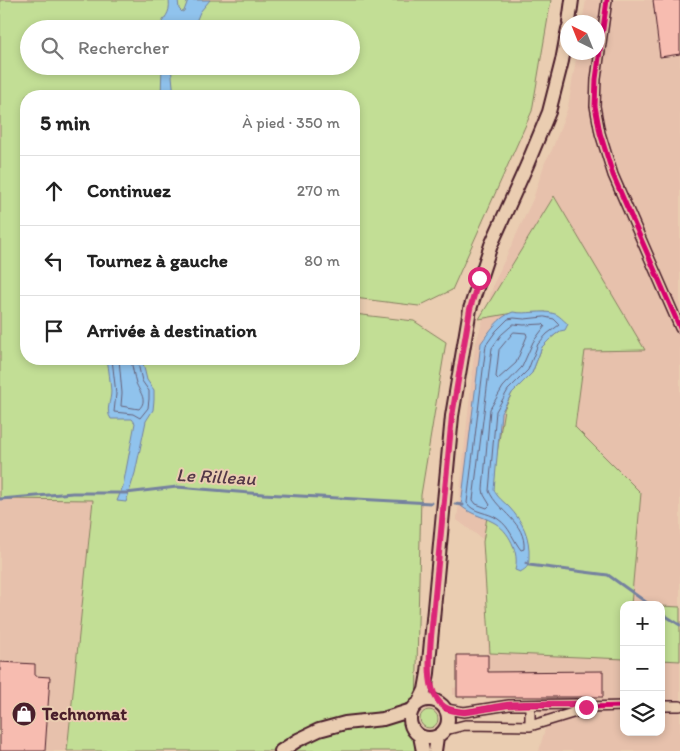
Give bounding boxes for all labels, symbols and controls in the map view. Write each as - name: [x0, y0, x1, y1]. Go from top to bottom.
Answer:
- north arrow: [560, 15, 605, 60]
- search box: [20, 20, 360, 75]
- icon: search: [38, 34, 66, 62]
- text: Rechercher: [78, 36, 169, 59]
- text: 5 min: [40, 110, 90, 135]
- text: À pied · 350 m: [242, 113, 340, 132]
- icon: ahead: [40, 177, 68, 205]
- text: Continuez: [87, 179, 171, 202]
- text: 270 m: [297, 181, 340, 200]
- icon: left: [40, 247, 68, 275]
- text: Tournez à gauche: [87, 249, 228, 272]
- text: 80 m: [304, 251, 340, 270]
- route start: [468, 267, 491, 290]
- icon: arrive: [40, 317, 68, 345]
- text: Arrivée à destination: [87, 319, 257, 342]
- water label: Le Rilleau: [176, 463, 257, 490]
- map controls: [620, 601, 665, 736]
- button: +: [620, 601, 665, 646]
- button: −: [620, 646, 665, 691]
- button: layers: [620, 691, 665, 736]
- route end: [575, 696, 598, 719]
- shop icon: Technomat: [11, 701, 37, 727]
- place label: Technomat: [41, 703, 127, 725]

